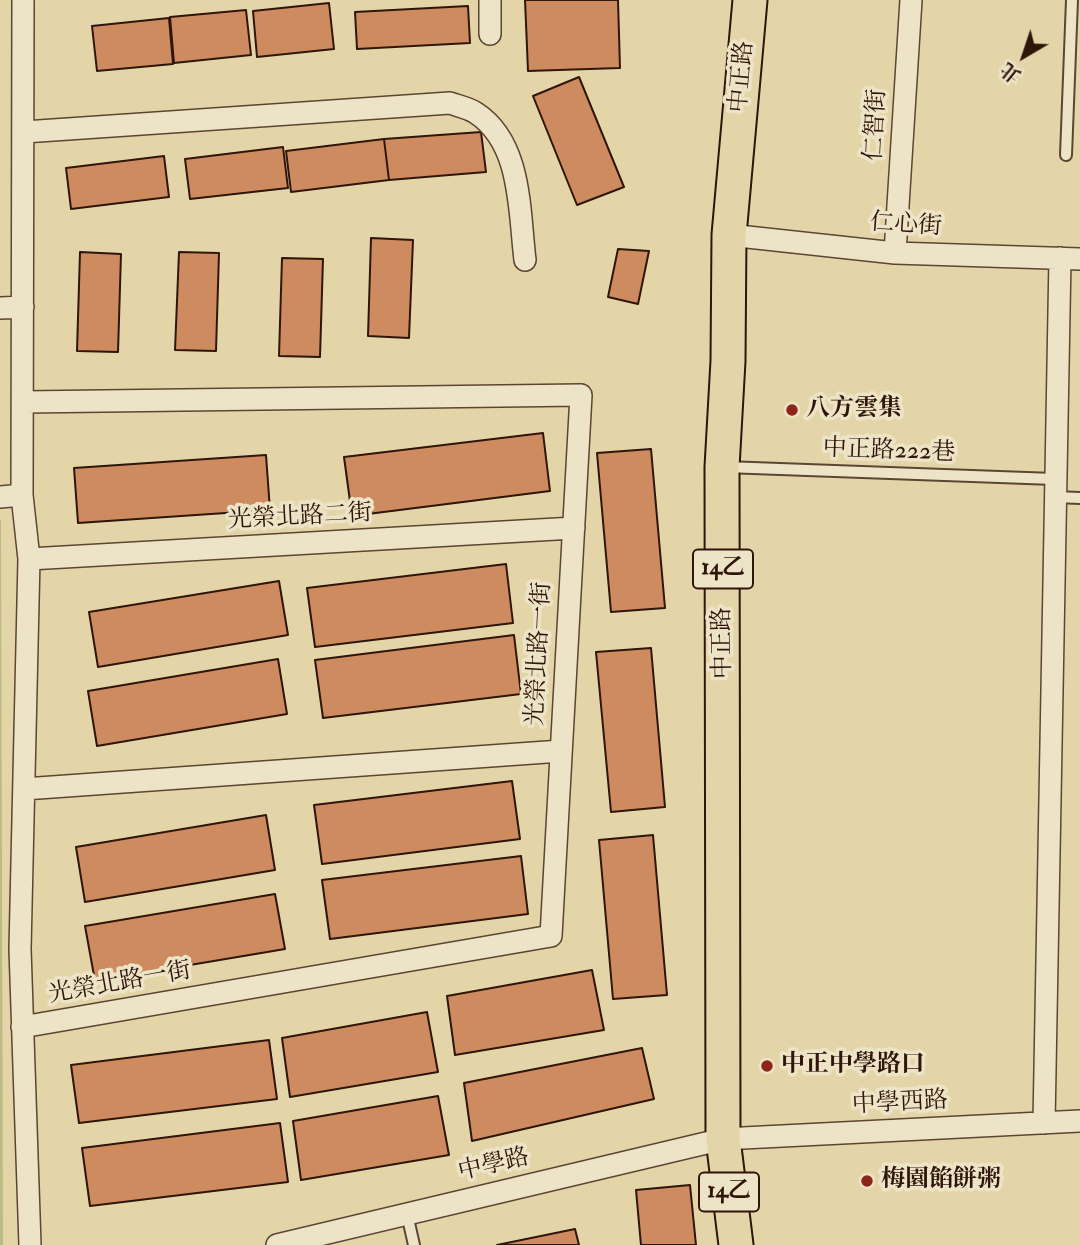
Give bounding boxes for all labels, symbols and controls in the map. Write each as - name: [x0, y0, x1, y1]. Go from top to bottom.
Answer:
- north arrow: [989, 21, 1059, 91]
- street label: 中正路: [726, 40, 760, 114]
- text: 北: [996, 57, 1026, 88]
- street label: 仁智街: [861, 88, 893, 162]
- street label: 仁心街: [869, 209, 943, 243]
- place label: 八方雲集: [806, 396, 902, 424]
- marker: 八方雲集: [784, 402, 800, 418]
- street label: 中正路222巷: [822, 435, 956, 469]
- street label: 光榮北路二街: [227, 500, 373, 536]
- road number: 14乙: [693, 550, 753, 589]
- street label: 光榮北路一街: [522, 581, 558, 727]
- street label: 中正路: [709, 607, 739, 679]
- street label: 光榮北路一街: [47, 957, 193, 1011]
- place label: 中正中學路口: [781, 1052, 925, 1080]
- marker: 中正中學路口: [759, 1058, 775, 1074]
- street label: 中學西路: [851, 1087, 949, 1121]
- street label: 中學路: [456, 1144, 532, 1188]
- place label: 梅園餡餅粥: [881, 1167, 1001, 1195]
- road number: 14乙: [699, 1172, 759, 1212]
- marker: 梅園餡餅粥: [859, 1173, 875, 1189]

